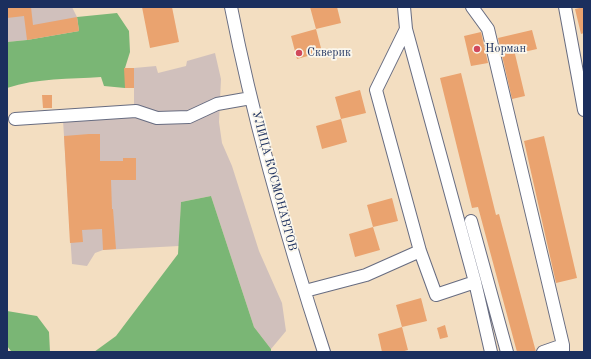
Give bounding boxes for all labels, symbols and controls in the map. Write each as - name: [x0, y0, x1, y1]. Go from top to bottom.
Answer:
- place label: Норман: [485, 42, 526, 56]
- marker: Норман: [472, 44, 482, 54]
- place label: Скверик: [307, 46, 351, 60]
- marker: Скверик: [294, 48, 304, 58]
- street label: УЛИЦА КОСМОНАВТОВ: [248, 109, 300, 253]

